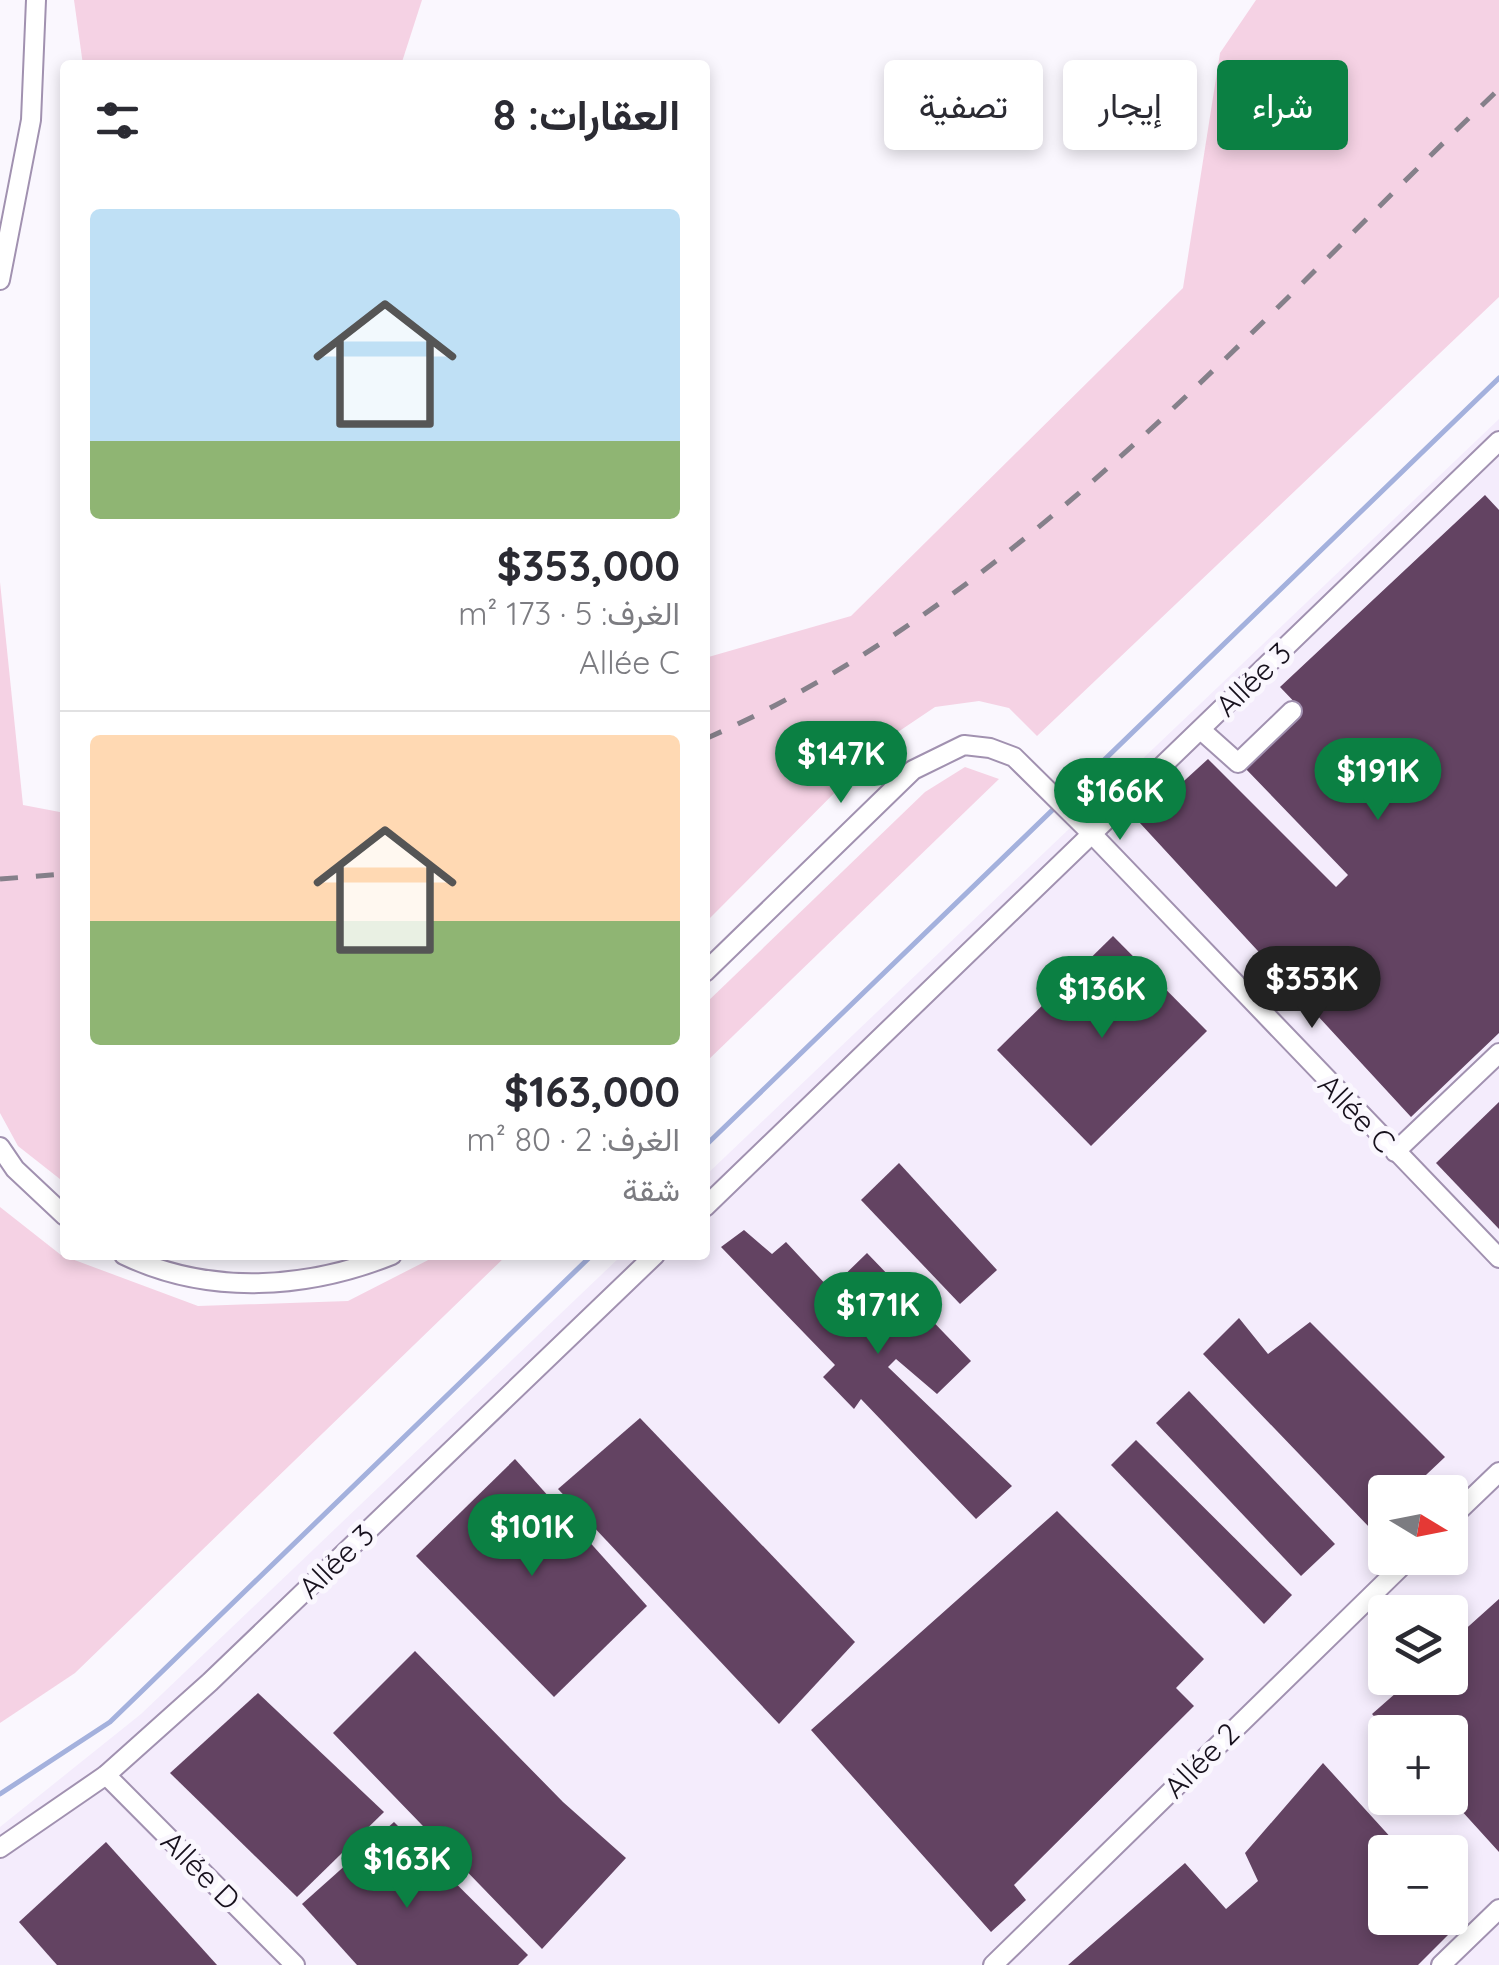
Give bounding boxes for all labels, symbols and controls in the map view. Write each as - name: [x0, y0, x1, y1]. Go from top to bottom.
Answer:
- chip: تصفية: [884, 60, 1043, 150]
- chip: إيجار: [1063, 60, 1197, 150]
- chip: شراء: [1217, 60, 1348, 150]
- text: العقارات: 8: [493, 88, 680, 141]
- icon: filters: [90, 93, 145, 148]
- icon: home: [295, 274, 475, 454]
- text: $353,000: [497, 539, 680, 592]
- text: الغرف: 5 · 173 m²: [458, 593, 680, 633]
- street label: Allée 3: [1207, 634, 1299, 724]
- text: Allée C: [579, 642, 680, 682]
- pin: $147K: [771, 721, 911, 806]
- text: $147K: [797, 733, 885, 773]
- pin: $191K: [1308, 738, 1448, 823]
- text: $191K: [1336, 750, 1420, 790]
- pin: $166K: [1050, 758, 1190, 843]
- text: $166K: [1076, 770, 1164, 810]
- icon: home: [295, 800, 475, 980]
- pin: $353K: [1242, 946, 1382, 1031]
- pin: $136K: [1032, 956, 1172, 1041]
- text: $353K: [1266, 958, 1358, 998]
- text: $136K: [1058, 968, 1146, 1008]
- text: $163,000: [504, 1065, 680, 1118]
- street label: Allée C: [1310, 1066, 1404, 1160]
- text: الغرف: 2 · 80 m²: [467, 1119, 680, 1159]
- text: شقة: [622, 1169, 680, 1209]
- pin: $171K: [808, 1272, 948, 1357]
- text: $171K: [836, 1284, 920, 1324]
- north arrow: [1368, 1475, 1468, 1575]
- map controls: [1368, 1475, 1468, 1935]
- pin: $101K: [462, 1494, 602, 1579]
- text: $101K: [490, 1506, 574, 1546]
- street label: Allée 3: [290, 1516, 382, 1606]
- button: layers: [1368, 1595, 1468, 1695]
- street label: Allée 2: [1155, 1714, 1247, 1806]
- button: +: [1368, 1715, 1468, 1815]
- street label: Allée D: [153, 1822, 249, 1918]
- pin: $163K: [337, 1826, 477, 1911]
- button: −: [1368, 1835, 1468, 1935]
- text: $163K: [363, 1838, 451, 1878]

